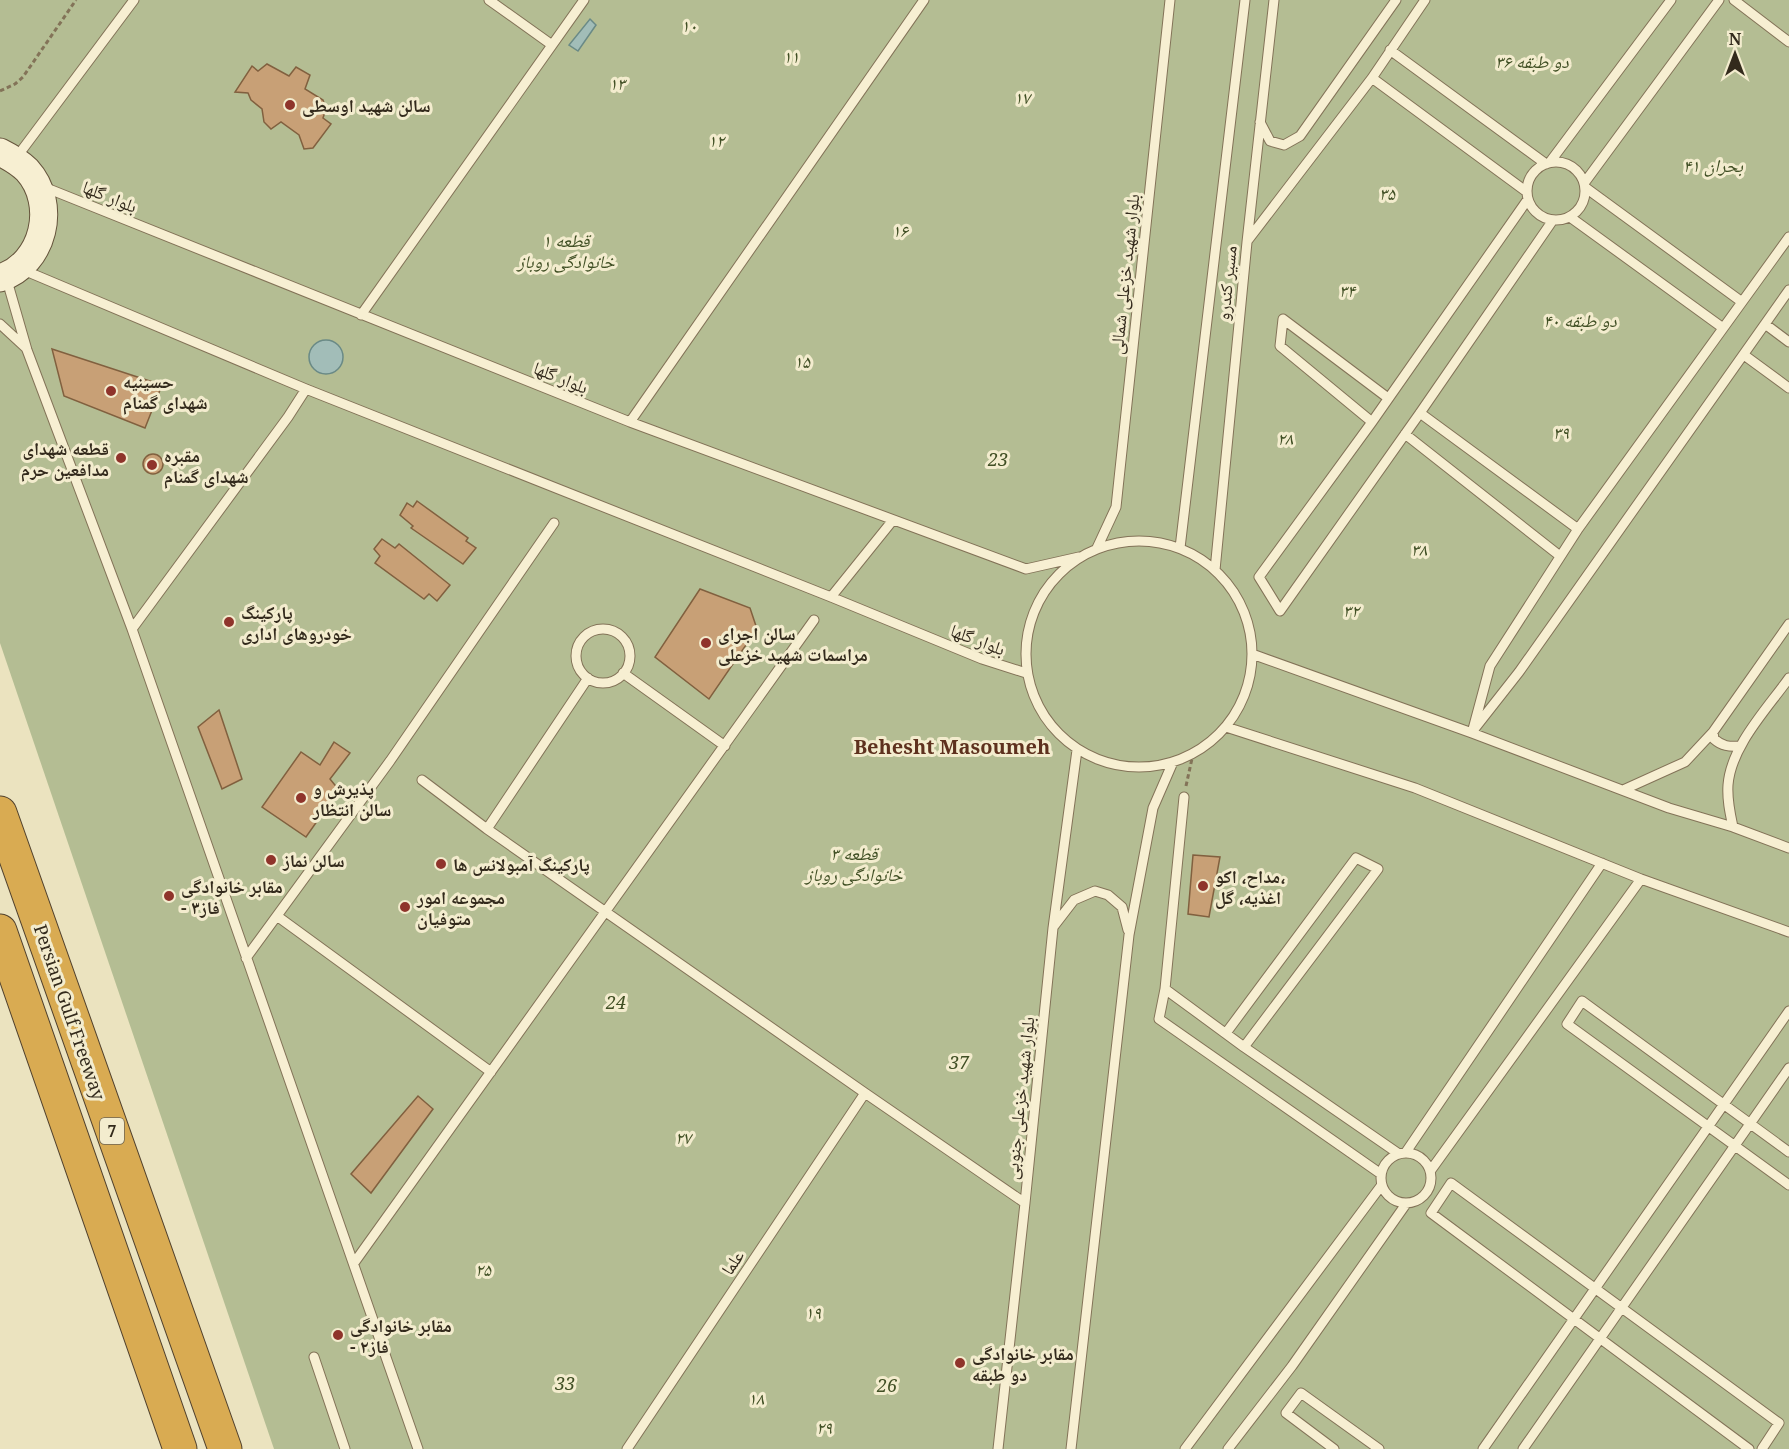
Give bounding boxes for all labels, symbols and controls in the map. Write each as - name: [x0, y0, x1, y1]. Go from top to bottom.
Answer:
- park label: ۱۰: [681, 13, 697, 37]
- north arrow: [1705, 24, 1765, 84]
- text: N: [1729, 28, 1742, 50]
- park label: ۱۱: [783, 44, 799, 68]
- park label: ۳۶ دو طبقه: [1495, 49, 1569, 73]
- park label: ۱۳: [609, 71, 627, 95]
- park label: ۱۷: [1014, 85, 1032, 109]
- place label: سالن شهید اوسطی: [302, 93, 431, 117]
- marker: سالن شهید اوسطی: [283, 98, 297, 112]
- park label: ۱۲: [708, 128, 726, 152]
- park label: ۴۱ بحران: [1683, 153, 1744, 177]
- street label: بلوار گلها: [79, 174, 141, 218]
- park label: ۳۵: [1379, 181, 1396, 205]
- street label: بلوار شهید خزعلی شمالی: [1104, 192, 1144, 355]
- park label: ۱۶: [892, 218, 910, 242]
- park label: قطعه ۱ خانوادگی روباز: [515, 228, 615, 273]
- street label: مسیر کندرو: [1210, 244, 1242, 322]
- park label: ۳۴: [1339, 278, 1357, 302]
- park label: ۴۰ دو طبقه: [1543, 308, 1617, 332]
- park label: ۱۵: [794, 349, 811, 373]
- street label: بلوار گلها: [530, 355, 592, 399]
- place label: حسینیه شهدای گمنام: [123, 369, 208, 415]
- marker: حسینیه شهدای گمنام: [104, 384, 118, 398]
- park label: ۳۹: [1553, 420, 1570, 444]
- park label: ۲۸: [1277, 426, 1294, 450]
- place label: قطعه شهدای مدافعین حرم: [21, 436, 109, 482]
- place label: مقبره شهدای گمنام: [164, 443, 249, 489]
- park label: 23: [987, 447, 1008, 471]
- marker: قطعه شهدای مدافعین حرم: [114, 451, 128, 465]
- marker: مقبره شهدای گمنام: [145, 458, 159, 472]
- park label: ۳۸: [1411, 537, 1428, 561]
- park label: ۳۲: [1343, 598, 1361, 622]
- place label: پارکینگ خودروهای اداری: [241, 600, 352, 645]
- marker: پارکینگ خودروهای اداری: [222, 615, 236, 629]
- street label: بلوار گلها: [947, 618, 1009, 660]
- place label: سالن اجرای مراسمات شهید خزعلی: [718, 621, 868, 666]
- marker: سالن اجرای مراسمات شهید خزعلی: [699, 636, 713, 650]
- district label: Behesht Masoumeh: [854, 733, 1050, 760]
- place label: پذیرش و سالن انتظار: [312, 776, 391, 821]
- marker: پذیرش و سالن انتظار: [294, 791, 308, 805]
- park label: قطعه ۳ خانوادگی روباز: [803, 841, 903, 886]
- place label: سالن نماز: [282, 848, 345, 872]
- place label: پارکینگ آمبولانس ها: [453, 852, 590, 876]
- marker: سالن نماز: [264, 853, 278, 867]
- marker: پارکینگ آمبولانس ها: [434, 857, 448, 871]
- place label: مداح، اکو، اغذیه، گل: [1215, 864, 1285, 909]
- place label: مقابر خانوادگی - فاز۳: [181, 874, 283, 919]
- marker: مداح، اکو، اغذیه، گل: [1196, 879, 1210, 893]
- place label: مجموعه امور متوفیان: [416, 885, 505, 930]
- marker: مقابر خانوادگی - فاز۳: [162, 889, 176, 903]
- marker: مجموعه امور متوفیان: [398, 900, 412, 914]
- street label: Persian Gulf Freeway: [29, 921, 112, 1104]
- park label: 24: [605, 990, 626, 1014]
- street label: بلوار شهید خزعلی جنوبی: [999, 1015, 1039, 1181]
- park label: 37: [948, 1050, 970, 1074]
- road number: 7: [100, 1118, 124, 1144]
- park label: ۲۷: [675, 1125, 693, 1149]
- street label: علما: [715, 1245, 749, 1279]
- park label: ۲۵: [475, 1257, 492, 1281]
- park label: ۱۹: [805, 1300, 822, 1324]
- place label: مقابر خانوادگی - فاز۲: [350, 1313, 452, 1358]
- marker: مقابر خانوادگی - فاز۲: [331, 1328, 345, 1342]
- place label: مقابر خانوادگی دو طبقه: [972, 1341, 1074, 1386]
- marker: مقابر خانوادگی دو طبقه: [953, 1356, 967, 1370]
- park label: 33: [554, 1371, 575, 1395]
- park label: 26: [876, 1373, 897, 1397]
- park label: ۱۸: [748, 1386, 765, 1410]
- park label: ۲۹: [816, 1415, 833, 1439]

